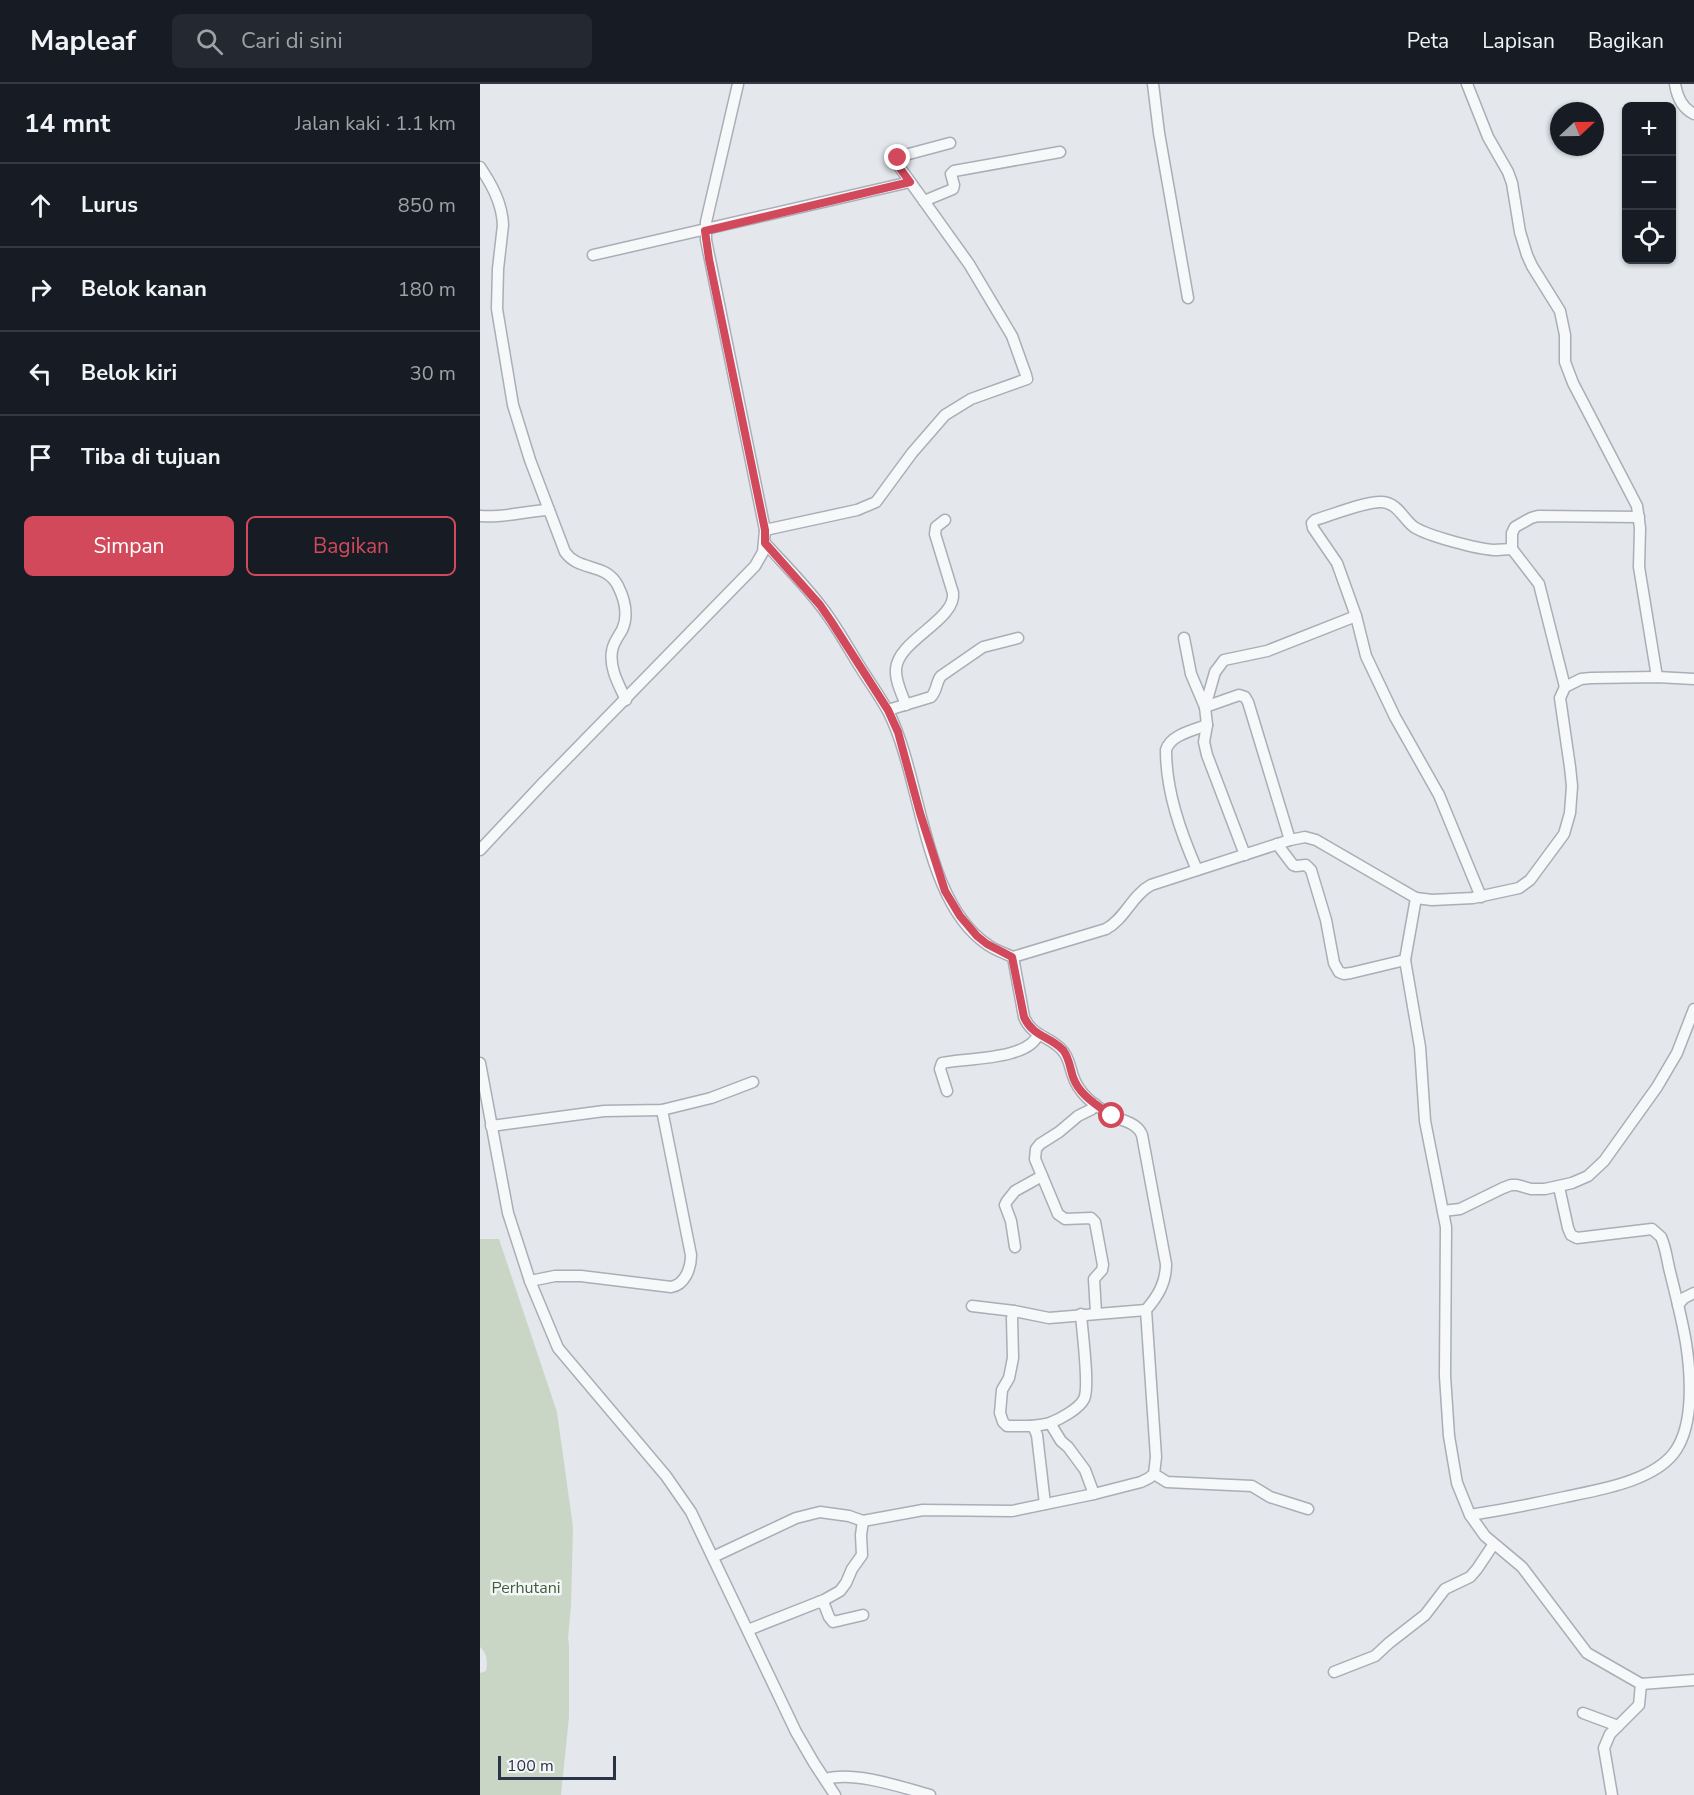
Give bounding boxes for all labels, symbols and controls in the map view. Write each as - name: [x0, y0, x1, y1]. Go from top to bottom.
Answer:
- search box: [172, 14, 592, 68]
- text: Mapleaf: [30, 22, 136, 60]
- icon: search: [193, 25, 226, 58]
- text: Cari di sini: [241, 26, 343, 56]
- text: Peta: [1407, 27, 1449, 55]
- text: Lapisan: [1482, 27, 1555, 55]
- text: Bagikan: [1588, 27, 1664, 55]
- north arrow: [1550, 102, 1604, 156]
- map controls: [1622, 102, 1676, 264]
- button: +: [1622, 102, 1676, 156]
- text: 14 mnt: [24, 106, 110, 141]
- text: Jalan kaki · 1.1 km: [295, 110, 456, 137]
- route end: [884, 144, 910, 170]
- button: −: [1622, 156, 1676, 210]
- icon: ahead: [24, 189, 57, 222]
- text: Lurus: [81, 190, 138, 220]
- text: 850 m: [398, 192, 456, 219]
- button: locate: [1622, 210, 1676, 264]
- icon: right: [24, 273, 57, 306]
- text: Belok kanan: [81, 274, 207, 304]
- text: 180 m: [398, 276, 456, 303]
- icon: left: [24, 357, 57, 390]
- text: Belok kiri: [81, 358, 177, 388]
- text: 30 m: [410, 360, 456, 387]
- icon: arrive: [24, 441, 57, 474]
- text: Tiba di tujuan: [81, 442, 221, 472]
- button: Simpan: [24, 516, 234, 576]
- button: Bagikan: [246, 516, 456, 576]
- route start: [1098, 1102, 1124, 1128]
- park label: Perhutani: [492, 1577, 560, 1599]
- scale bar: [498, 1753, 616, 1780]
- text: 100 m: [507, 1755, 554, 1777]

